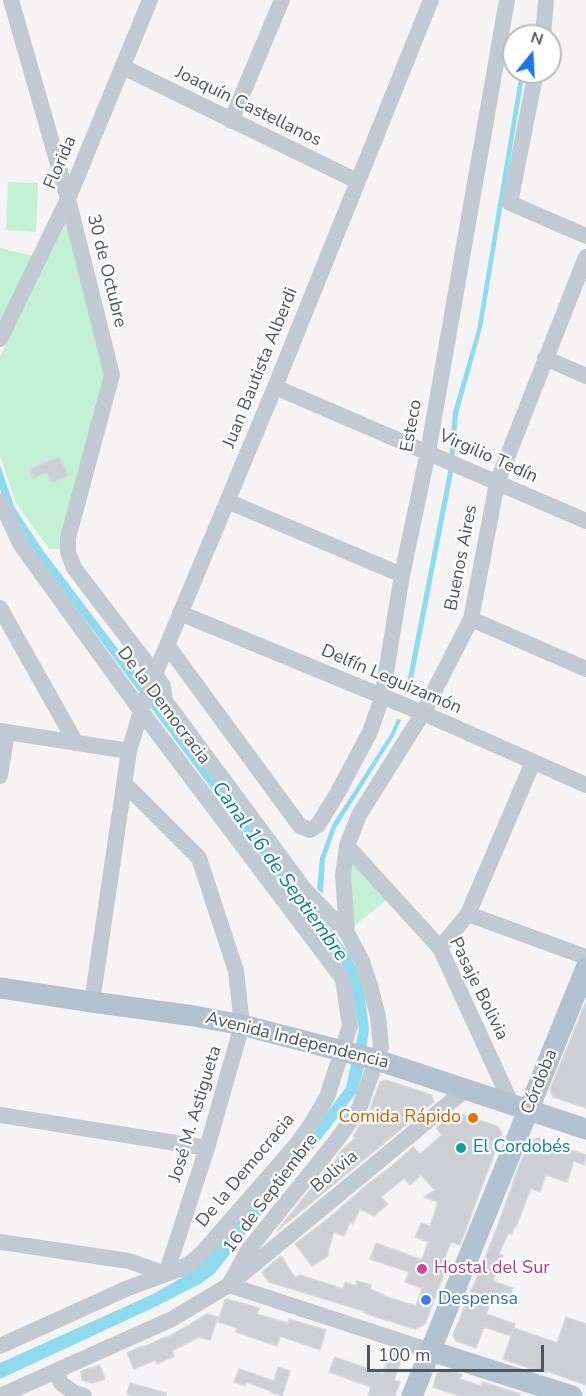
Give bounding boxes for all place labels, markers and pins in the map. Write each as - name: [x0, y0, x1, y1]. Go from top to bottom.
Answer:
- place label: Comida Rápido: [339, 1107, 461, 1129]
- marker: Comida Rápido: [466, 1111, 480, 1125]
- place label: El Cordobés: [473, 1137, 570, 1159]
- marker: El Cordobés: [454, 1141, 468, 1155]
- place label: Hostal del Sur: [434, 1258, 550, 1280]
- marker: Hostal del Sur: [415, 1262, 429, 1276]
- place label: Despensa: [438, 1289, 518, 1311]
- marker: Despensa: [419, 1293, 433, 1307]

